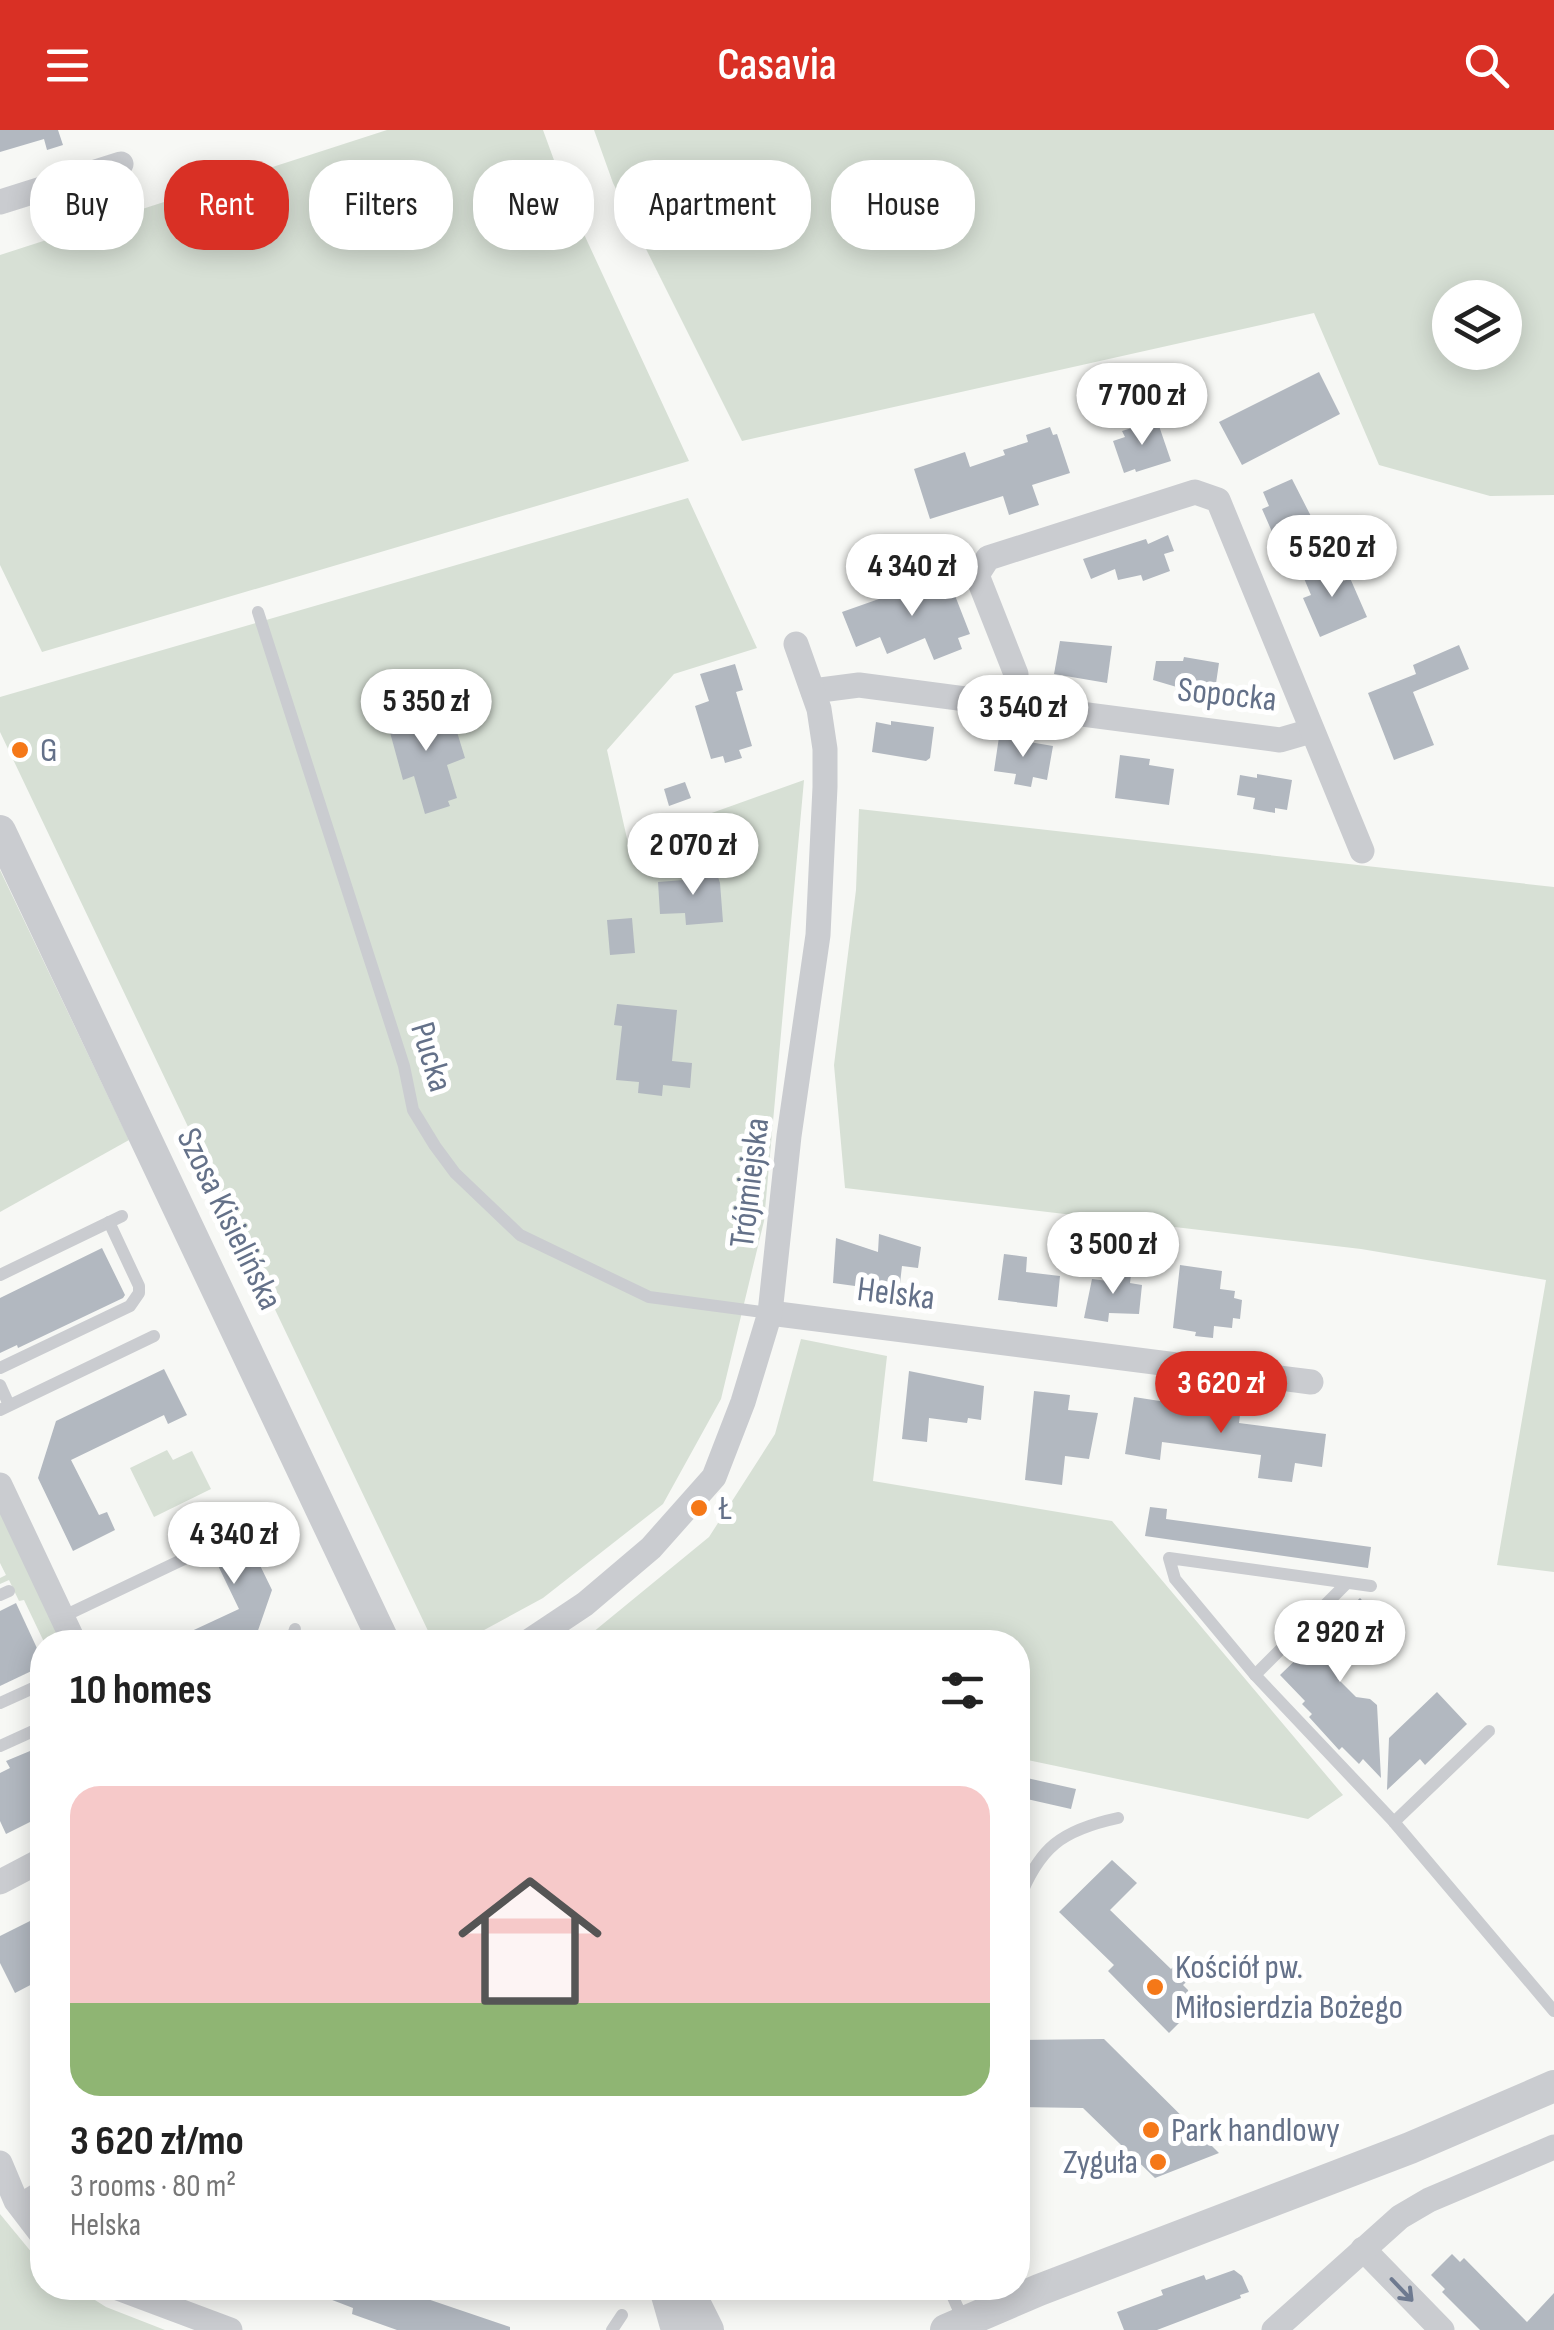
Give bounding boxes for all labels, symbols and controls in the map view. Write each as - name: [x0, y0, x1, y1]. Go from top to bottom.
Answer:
- icon: menu: [40, 38, 95, 93]
- text: Casavia: [717, 38, 837, 93]
- icon: search: [1459, 38, 1514, 93]
- chip: Buy: [30, 160, 144, 250]
- chip: Rent: [164, 160, 289, 250]
- chip: Filters: [309, 160, 453, 250]
- chip: New: [473, 160, 594, 250]
- chip: Apartment: [614, 160, 811, 250]
- chip: House: [831, 160, 975, 250]
- map controls: [1432, 280, 1522, 370]
- button: layers: [1432, 280, 1522, 370]
- pin: 7 700 zł: [1039, 363, 1245, 448]
- text: 7 700 zł: [1098, 376, 1186, 415]
- pin: 5 520 zł: [1229, 515, 1435, 600]
- text: 5 520 zł: [1289, 528, 1375, 567]
- pin: 4 340 zł: [809, 534, 1015, 619]
- text: 4 340 zł: [868, 547, 956, 586]
- street label: Sopocka: [1175, 668, 1279, 722]
- pin: 5 350 zł: [323, 669, 529, 754]
- pin: 3 540 zł: [920, 675, 1126, 760]
- text: 5 350 zł: [383, 682, 469, 721]
- text: 3 540 zł: [979, 688, 1067, 727]
- place label: G: [40, 729, 58, 772]
- marker: G: [9, 739, 31, 761]
- pin: 2 070 zł: [590, 813, 796, 898]
- text: 2 070 zł: [649, 826, 737, 865]
- street label: Pucka: [400, 1017, 462, 1097]
- street label: Trójmiejska: [721, 1116, 779, 1250]
- street label: Szosa Kisielińska: [167, 1121, 291, 1317]
- pin: 3 500 zł: [1010, 1212, 1216, 1297]
- text: 3 500 zł: [1069, 1225, 1157, 1264]
- street label: Helska: [855, 1268, 937, 1320]
- pin: 3 620 zł: [1118, 1351, 1324, 1436]
- text: 3 620 zł: [1177, 1364, 1265, 1403]
- place label: Ł: [718, 1487, 732, 1530]
- marker: Ł: [688, 1497, 710, 1519]
- pin: 4 340 zł: [131, 1502, 337, 1587]
- text: 4 340 zł: [190, 1515, 278, 1554]
- pin: 2 920 zł: [1237, 1600, 1443, 1685]
- text: 2 920 zł: [1296, 1613, 1384, 1652]
- icon: filters: [935, 1663, 990, 1718]
- text: 10 homes: [70, 1665, 212, 1716]
- icon: home: [440, 1851, 620, 2031]
- place label: Kościół pw. Miłosierdzia Bożego: [1175, 1946, 1403, 2029]
- marker: Kościół pw. Miłosierdzia Bożego: [1144, 1976, 1166, 1998]
- place label: Park handlowy: [1171, 2109, 1340, 2152]
- text: 3 620 zł/mo: [70, 2116, 244, 2167]
- marker: Park handlowy: [1140, 2119, 1162, 2141]
- place label: Zyguła: [1063, 2141, 1138, 2184]
- marker: Zyguła: [1147, 2151, 1169, 2173]
- text: 3 rooms · 80 m²: [70, 2167, 236, 2206]
- text: Helska: [70, 2206, 141, 2245]
- one-way arrow: [1390, 2277, 1414, 2301]

